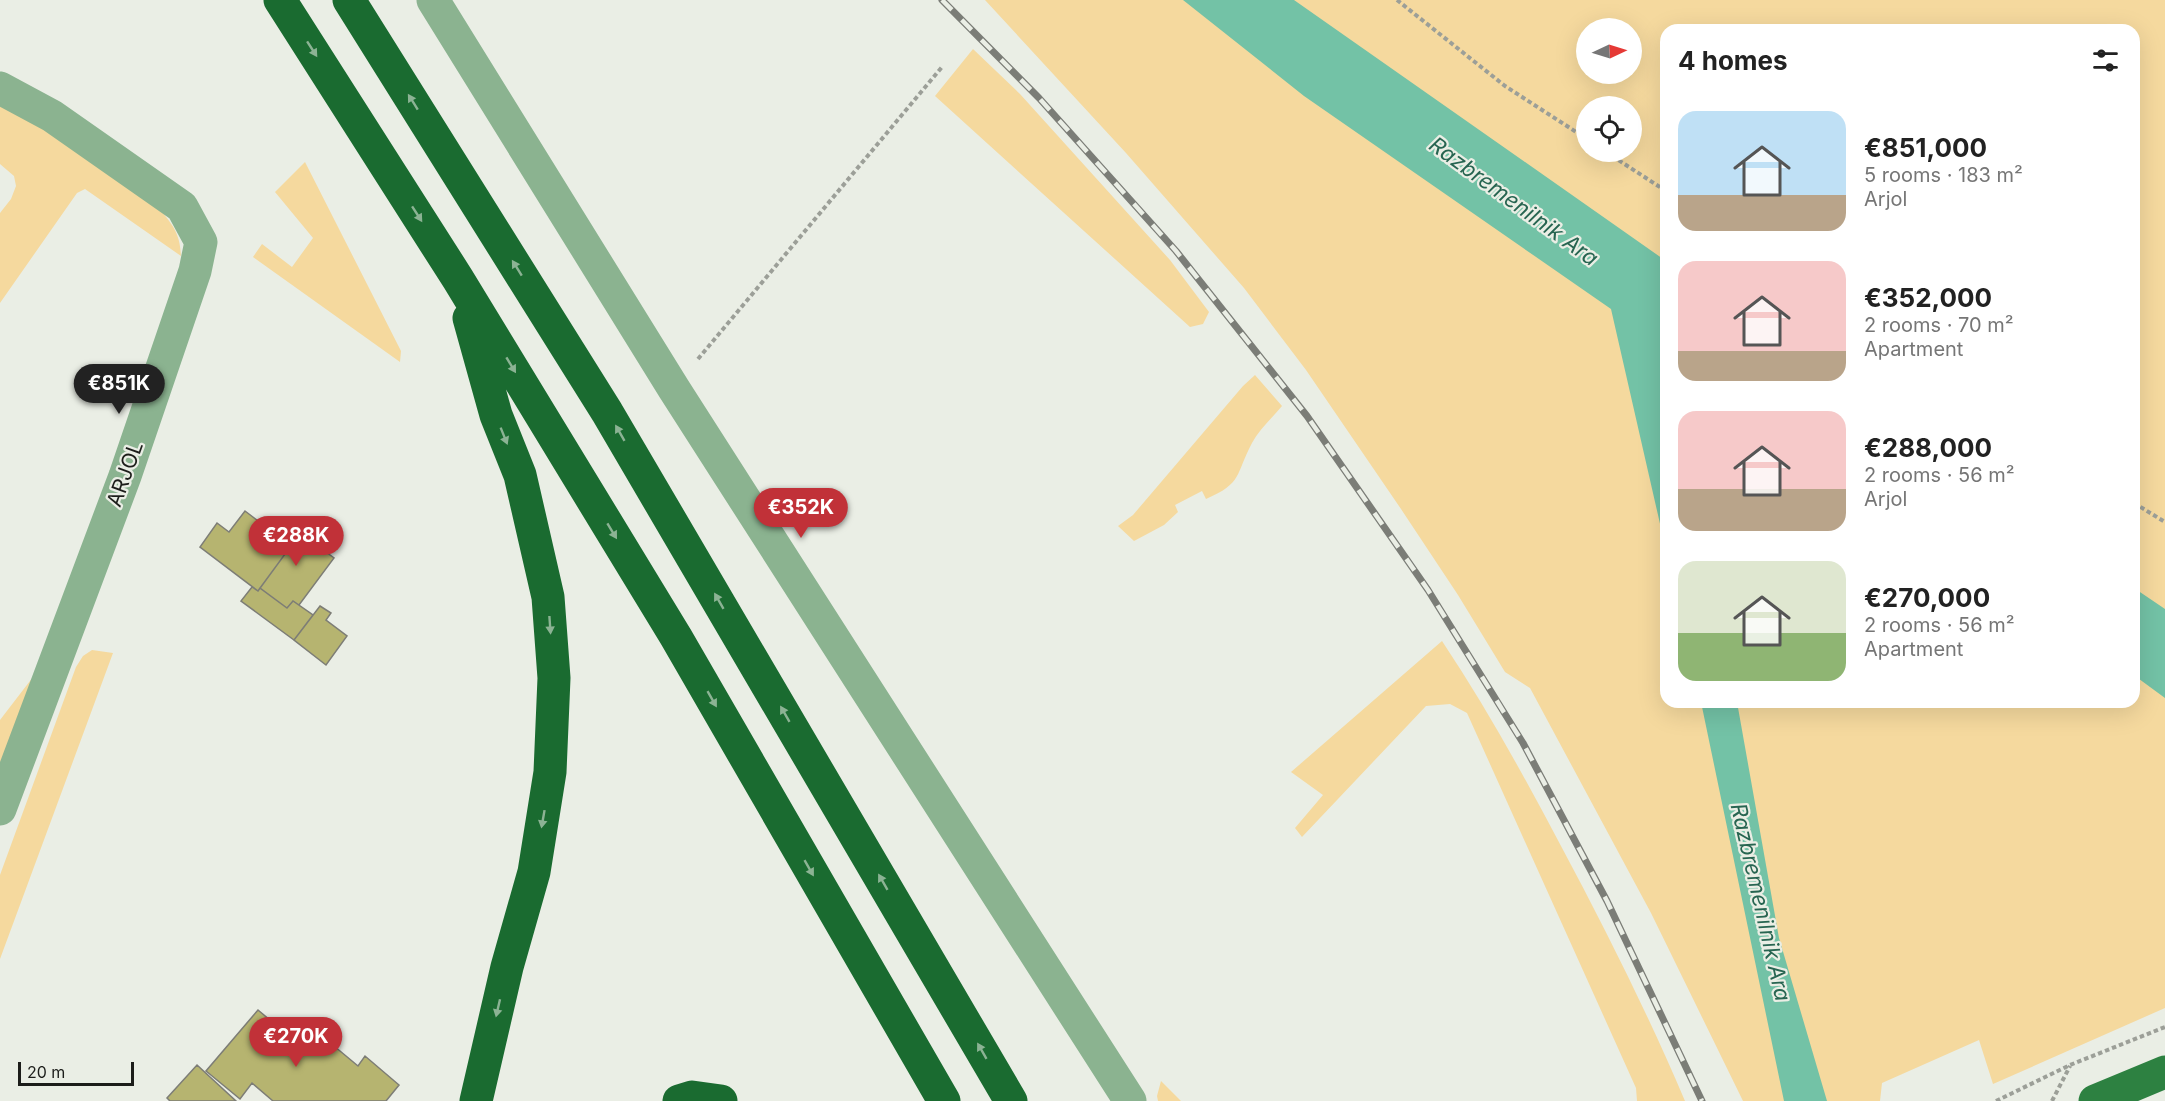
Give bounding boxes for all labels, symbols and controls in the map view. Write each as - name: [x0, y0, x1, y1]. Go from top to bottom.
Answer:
- north arrow: [1576, 18, 1642, 84]
- map controls: [1576, 18, 1642, 162]
- one-way arrow: [306, 41, 317, 57]
- icon: filters: [2089, 44, 2122, 77]
- text: 4 homes: [1678, 45, 1788, 76]
- one-way arrow: [407, 94, 418, 111]
- button: locate: [1576, 96, 1642, 162]
- water label: Razbremenilnik Ara: [1424, 131, 1604, 271]
- text: €851,000: [1864, 132, 1987, 163]
- icon: home: [1726, 135, 1798, 207]
- text: 5 rooms · 183 m²: [1864, 163, 2023, 187]
- text: Arjol: [1864, 187, 1907, 211]
- one-way arrow: [411, 206, 422, 222]
- one-way arrow: [511, 260, 522, 276]
- text: €352,000: [1864, 282, 1992, 313]
- icon: home: [1726, 285, 1798, 357]
- text: 2 rooms · 70 m²: [1864, 313, 2014, 337]
- text: Apartment: [1864, 337, 1963, 361]
- one-way arrow: [505, 357, 516, 373]
- pin: €851K: [77, 364, 161, 415]
- text: €851K: [88, 371, 150, 395]
- one-way arrow: [614, 425, 625, 441]
- one-way arrow: [500, 427, 509, 445]
- text: €288,000: [1864, 432, 1992, 463]
- icon: home: [1726, 435, 1798, 507]
- street label: ARJOL: [101, 438, 148, 510]
- text: 2 rooms · 56 m²: [1864, 463, 2015, 487]
- text: Arjol: [1864, 487, 1907, 511]
- pin: €352K: [759, 488, 843, 539]
- text: €352K: [768, 495, 834, 519]
- pin: €288K: [254, 516, 338, 567]
- text: €288K: [263, 523, 329, 547]
- one-way arrow: [606, 523, 617, 540]
- text: €270,000: [1864, 582, 1990, 613]
- icon: home: [1726, 585, 1798, 657]
- one-way arrow: [713, 593, 724, 609]
- text: 2 rooms · 56 m²: [1864, 613, 2015, 637]
- one-way arrow: [546, 615, 555, 634]
- text: Apartment: [1864, 637, 1963, 661]
- one-way arrow: [707, 691, 717, 708]
- one-way arrow: [779, 706, 790, 722]
- water label: Razbremenilnik Ara: [1726, 800, 1796, 1004]
- one-way arrow: [538, 809, 547, 828]
- one-way arrow: [804, 860, 815, 876]
- one-way arrow: [878, 873, 888, 890]
- one-way arrow: [492, 999, 502, 1017]
- pin: €270K: [254, 1017, 338, 1068]
- text: €270K: [263, 1024, 329, 1048]
- one-way arrow: [977, 1042, 987, 1059]
- scale bar: [18, 1059, 134, 1086]
- text: 20 m: [27, 1062, 65, 1082]

